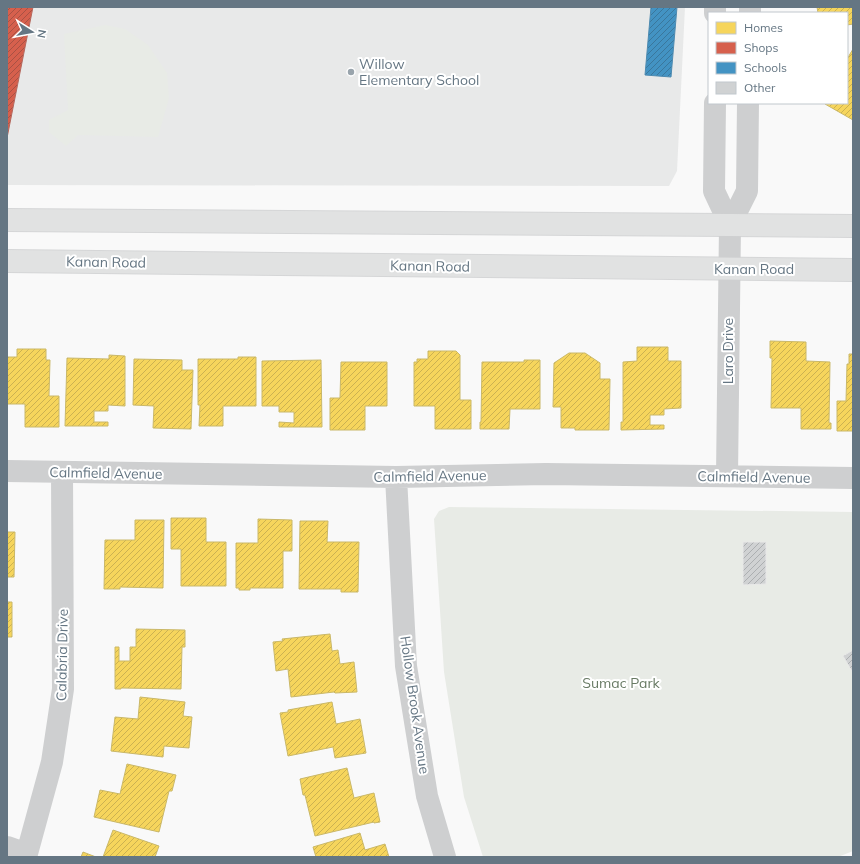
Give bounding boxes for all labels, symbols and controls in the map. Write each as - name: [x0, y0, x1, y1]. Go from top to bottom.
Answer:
- north arrow: [12, 12, 52, 52]
- legend: [708, 12, 848, 104]
- text: Homes: [744, 20, 783, 35]
- text: N: [34, 28, 49, 39]
- text: Shops: [744, 40, 779, 55]
- place label: Willow Elementary School: [359, 55, 479, 89]
- text: Schools: [744, 60, 787, 75]
- marker: Willow Elementary School: [346, 67, 356, 77]
- text: Other: [744, 80, 776, 95]
- street label: Kanan Road: [66, 252, 146, 272]
- street label: Kanan Road: [390, 256, 470, 276]
- street label: Kanan Road: [714, 260, 794, 278]
- street label: Laro Drive: [719, 318, 737, 384]
- street label: Calmfield Avenue: [49, 463, 163, 483]
- street label: Calmfield Avenue: [373, 466, 487, 486]
- street label: Calmfield Avenue: [697, 467, 811, 487]
- street label: Calabria Drive: [52, 609, 72, 701]
- street label: Hollow Brook Avenue: [396, 635, 434, 775]
- park label: Sumac Park: [582, 674, 661, 692]

